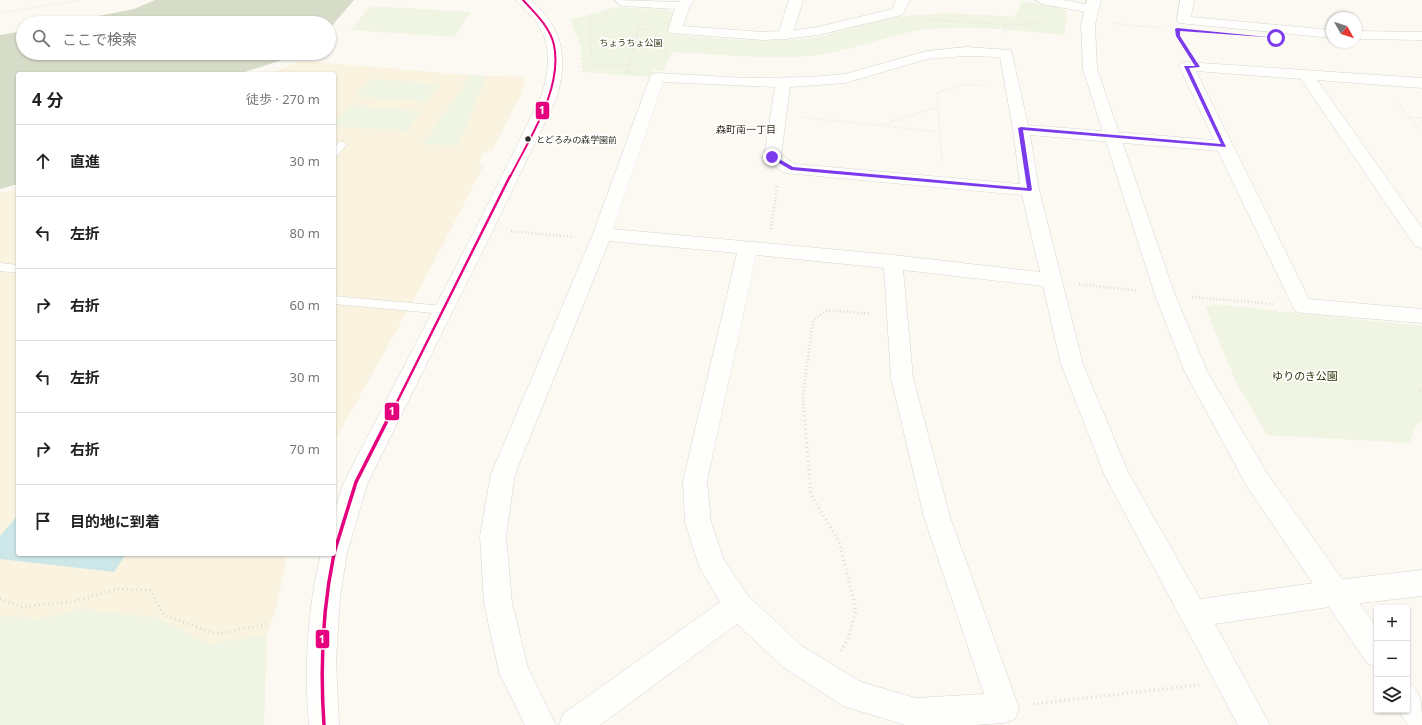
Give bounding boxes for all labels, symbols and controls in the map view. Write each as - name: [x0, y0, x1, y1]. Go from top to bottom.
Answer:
- north arrow: [1326, 12, 1362, 48]
- search box: [16, 16, 336, 60]
- icon: search: [30, 27, 52, 49]
- text: ここで検索: [62, 29, 137, 49]
- route start: [1267, 29, 1285, 47]
- park label: ちょうちょ公園: [599, 36, 663, 49]
- text: 4 分: [32, 88, 63, 111]
- text: 徒歩 · 270 m: [246, 90, 320, 108]
- line badge: 1: [535, 101, 550, 120]
- text: 1: [539, 102, 545, 117]
- district label: 森町南一丁目: [716, 122, 776, 136]
- place label: とどろみの森学園前: [536, 133, 617, 146]
- marker: とどろみの森学園前: [523, 134, 533, 144]
- route end: [763, 148, 781, 166]
- icon: ahead: [32, 150, 54, 172]
- text: 直進: [70, 151, 100, 171]
- text: 30 m: [290, 152, 320, 170]
- icon: left: [32, 222, 54, 244]
- text: 左折: [70, 223, 100, 243]
- text: 80 m: [290, 224, 320, 242]
- icon: right: [32, 294, 54, 316]
- text: 右折: [70, 295, 100, 315]
- text: 60 m: [290, 296, 320, 314]
- icon: left: [32, 366, 54, 388]
- text: 左折: [70, 367, 100, 387]
- text: 30 m: [290, 368, 320, 386]
- park label: ゆりのき公園: [1272, 368, 1338, 383]
- line badge: 1: [384, 402, 400, 421]
- text: 1: [389, 403, 395, 418]
- icon: right: [32, 438, 54, 460]
- text: 右折: [70, 439, 100, 459]
- text: 70 m: [290, 440, 320, 458]
- icon: arrive: [32, 510, 54, 532]
- text: 目的地に到着: [70, 511, 160, 531]
- map controls: [1374, 605, 1410, 713]
- button: +: [1374, 605, 1410, 641]
- line badge: 1: [315, 629, 330, 649]
- text: 1: [319, 631, 325, 646]
- button: −: [1374, 641, 1410, 677]
- button: layers: [1374, 677, 1410, 713]

